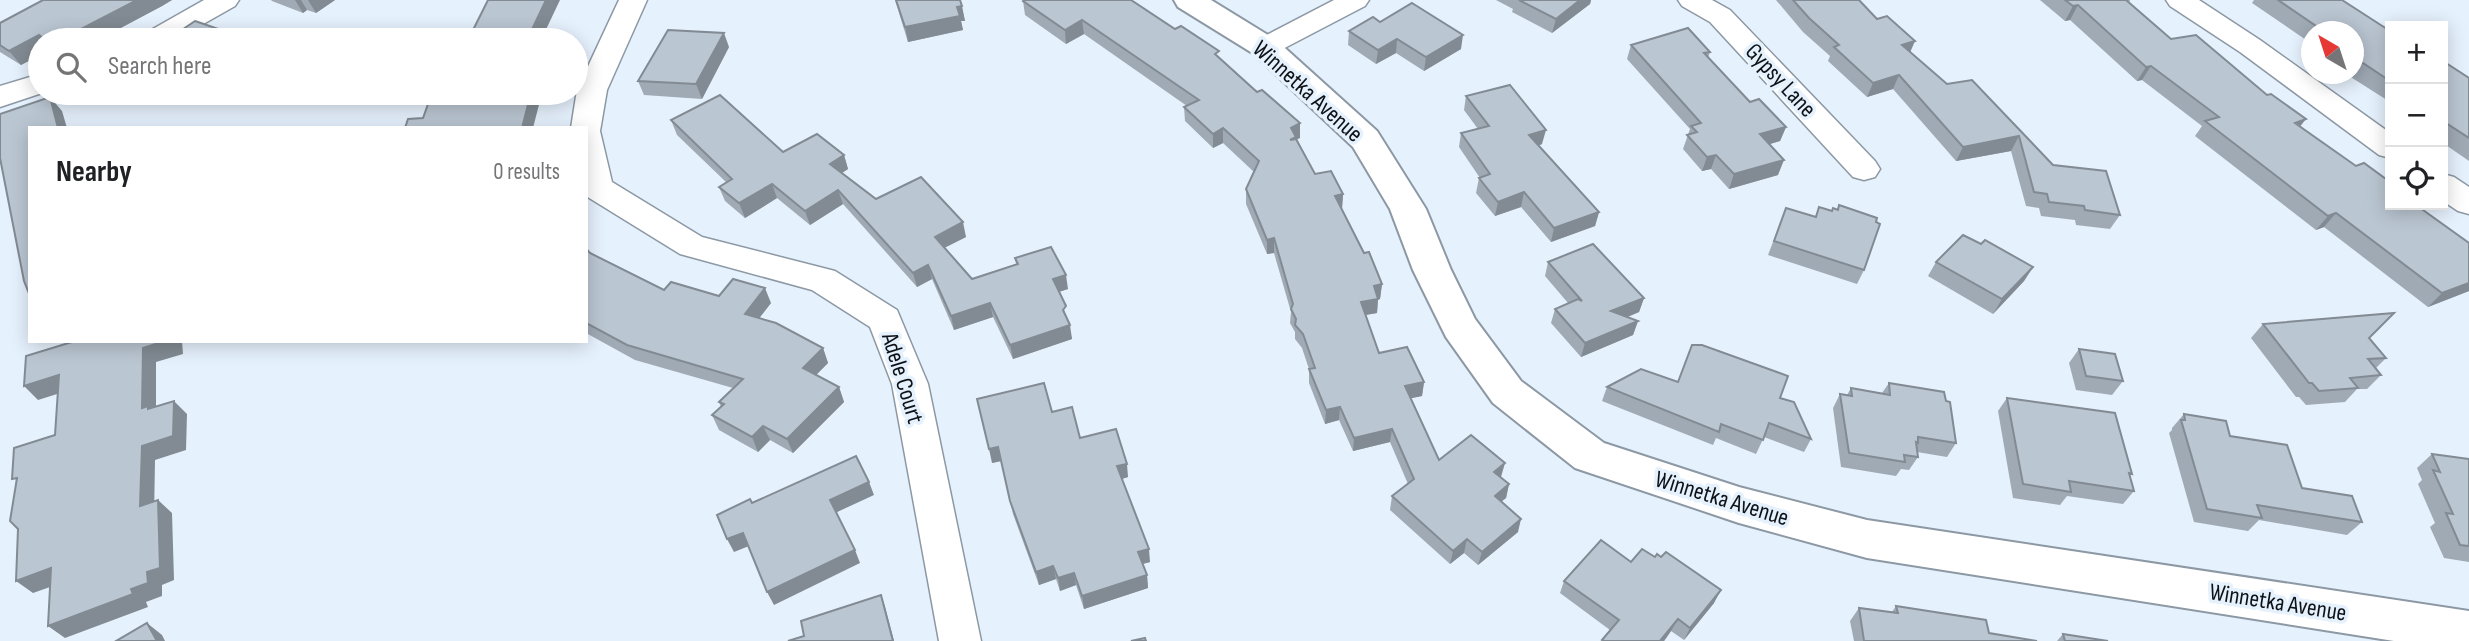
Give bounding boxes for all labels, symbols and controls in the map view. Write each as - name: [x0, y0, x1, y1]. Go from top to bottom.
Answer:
- north arrow: [2301, 21, 2364, 84]
- map controls: [2385, 21, 2448, 210]
- button: +: [2385, 21, 2448, 84]
- search box: [28, 28, 588, 105]
- street label: Winnetka Avenue: [1247, 34, 1369, 148]
- street label: Gypsy Lane: [1739, 37, 1822, 123]
- icon: search: [52, 48, 90, 86]
- text: Search here: [108, 51, 211, 82]
- button: −: [2385, 84, 2448, 147]
- button: locate: [2385, 147, 2448, 210]
- text: Nearby: [56, 154, 132, 190]
- text: 0 results: [493, 158, 560, 186]
- street label: Adele Court: [875, 328, 930, 427]
- street label: Winnetka Avenue: [1651, 464, 1792, 533]
- street label: Winnetka Avenue: [2207, 577, 2349, 628]

